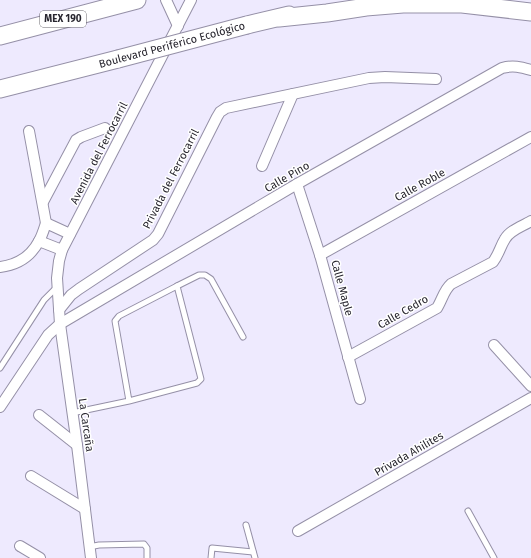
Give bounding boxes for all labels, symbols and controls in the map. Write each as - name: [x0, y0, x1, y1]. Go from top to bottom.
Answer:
- road number: MEX 190: [40, 11, 86, 27]
- street label: Boulevard Periférico Ecológico: [97, 19, 247, 71]
- street label: Avenida del Ferrocarril: [68, 100, 130, 206]
- street label: Privada del Ferrocarril: [140, 127, 202, 231]
- street label: Calle Pino: [262, 159, 312, 195]
- street label: Calle Roble: [392, 166, 448, 204]
- street label: Calle Maple: [328, 259, 356, 317]
- street label: Calle Cedro: [375, 292, 431, 332]
- street label: La Carcaña: [76, 397, 96, 453]
- street label: Privada Ahilites: [372, 429, 446, 479]

